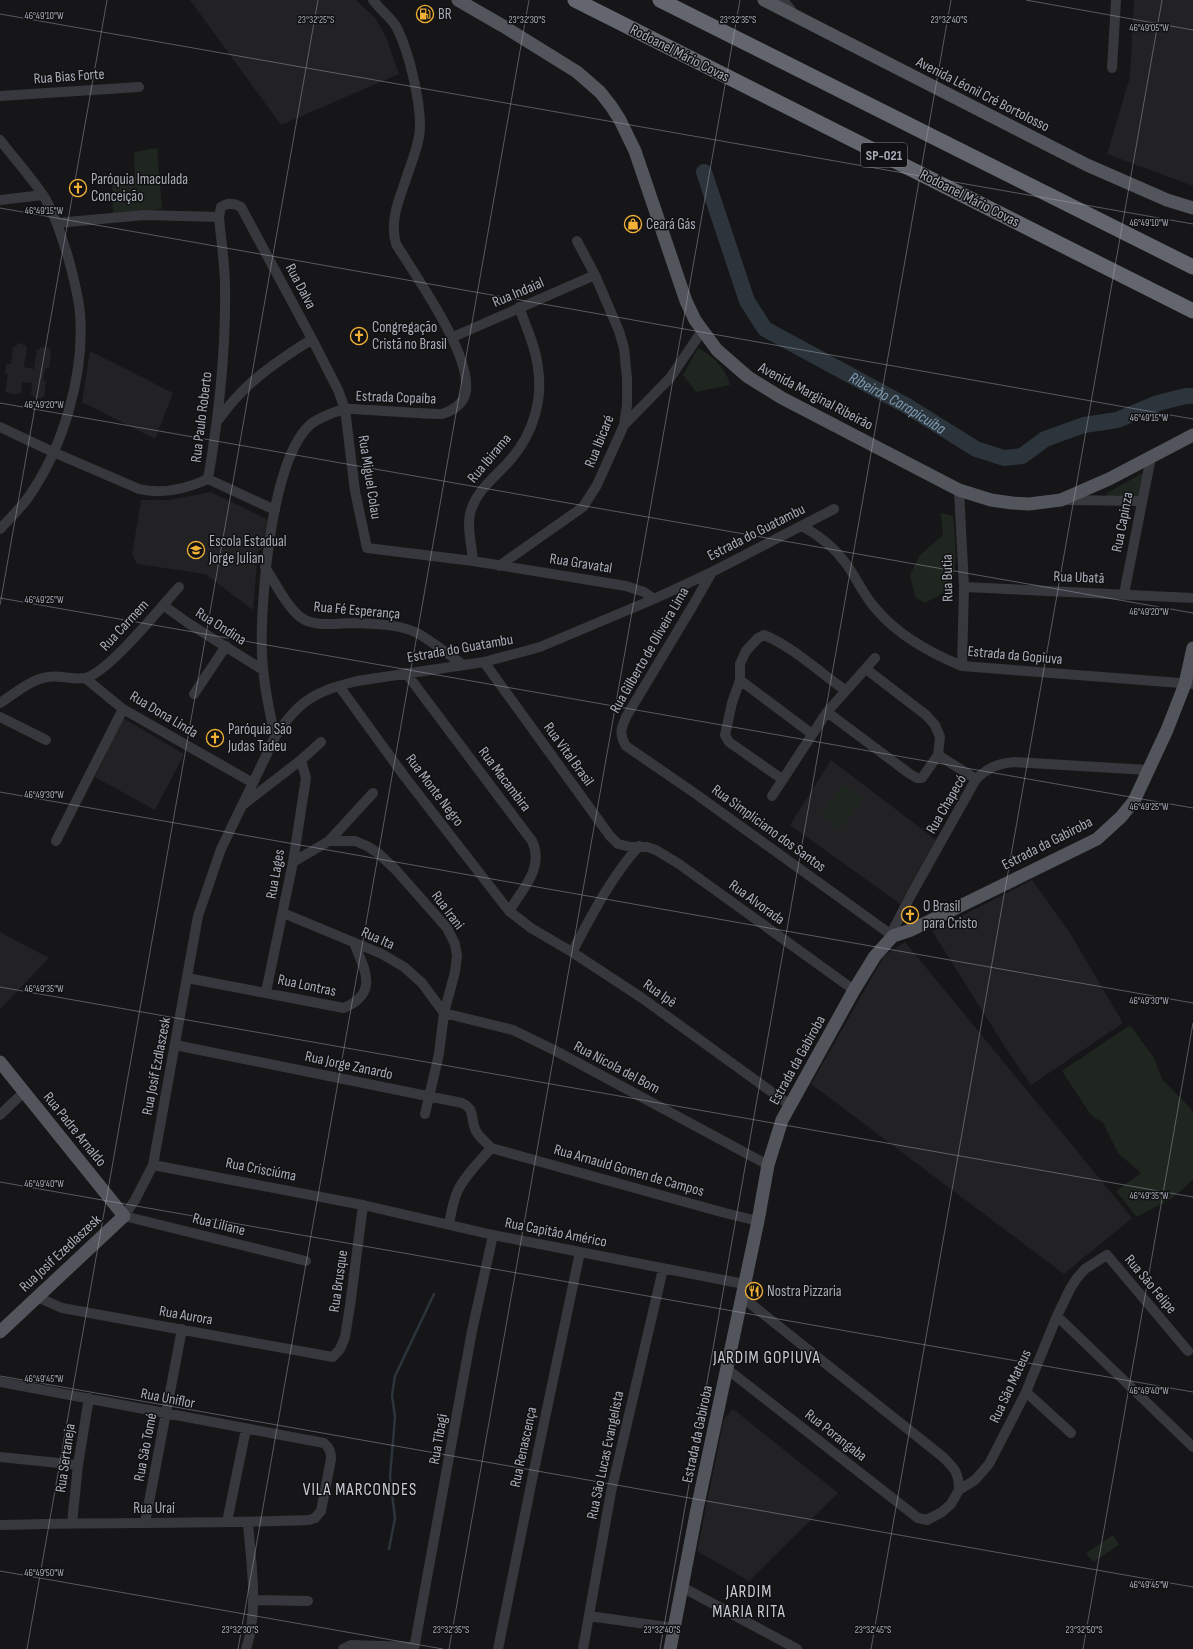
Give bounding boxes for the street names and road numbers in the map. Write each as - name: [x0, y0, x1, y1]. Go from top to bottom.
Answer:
- street label: Rodoanel Mário Covas: [627, 20, 733, 87]
- street label: Avenida Léonil Cré Bortolosso: [912, 52, 1053, 136]
- street label: Rua Bias Forte: [33, 65, 105, 88]
- road number: SP-021: [861, 143, 907, 167]
- street label: Rodoanel Mário Covas: [917, 165, 1023, 232]
- street label: Rua Dalva: [281, 260, 320, 312]
- street label: Rua Indaial: [490, 273, 547, 312]
- street label: Avenida Marginal Ribeirão: [754, 358, 876, 435]
- street label: Rua Paulo Roberto: [187, 371, 216, 464]
- street label: Estrada Copaíba: [355, 387, 437, 408]
- street label: Rua Ibicaré: [580, 412, 619, 470]
- street label: Rua Ibirama: [463, 430, 516, 487]
- street label: Rua Miguel Colau: [353, 434, 386, 520]
- street label: Rua Capinza: [1107, 490, 1138, 554]
- street label: Estrada do Guatambu: [704, 500, 808, 565]
- street label: Rua Gravatal: [548, 549, 614, 578]
- street label: Rua Butia: [938, 554, 957, 602]
- street label: Rua Ubatã: [1053, 567, 1105, 588]
- street label: Rua Gilberto de Oliveira Lima: [606, 584, 693, 717]
- street label: Rua Carmem: [96, 596, 153, 655]
- street label: Rua Fé Esperança: [313, 597, 401, 624]
- street label: Rua Ondina: [192, 603, 250, 650]
- street label: Estrada do Guatambu: [406, 630, 515, 667]
- street label: Estrada da Gopiuva: [967, 642, 1063, 669]
- street label: Rua Dona Linda: [126, 687, 202, 742]
- street label: Rua Vital Brasil: [539, 719, 598, 790]
- street label: Rua Macambira: [474, 743, 535, 816]
- street label: Rua Monte Negro: [401, 750, 468, 830]
- street label: Rua Chapecó: [922, 771, 971, 837]
- street label: Rua Simpliciano dos Santos: [708, 780, 830, 876]
- street label: Estrada da Gabiroba: [999, 812, 1096, 874]
- street label: Rua Lages: [262, 848, 289, 900]
- street label: Rua Alvorada: [725, 876, 789, 929]
- street label: Rua Irani: [427, 887, 468, 934]
- street label: Rua Ita: [358, 923, 398, 954]
- street label: Rua Lontras: [276, 970, 338, 1001]
- street label: Rua Ipê: [639, 975, 680, 1012]
- street label: Estrada da Gabiroba: [765, 1012, 830, 1108]
- street label: Rua Josif Ezdlaszesk: [138, 1015, 175, 1117]
- street label: Rua Nicola del Bom: [570, 1037, 663, 1098]
- street label: Rua Jorge Zanardo: [303, 1047, 395, 1084]
- street label: Rua Padre Arnaldo: [39, 1088, 110, 1170]
- street label: Rua Arnauld Gomen de Campos: [552, 1140, 706, 1201]
- street label: Rua Crisciúma: [224, 1153, 298, 1186]
- street label: Rua Liliane: [190, 1209, 247, 1240]
- street label: Rua Josif Ezedlaszesk: [15, 1210, 106, 1296]
- street label: Rua Capitão Américo: [503, 1213, 609, 1252]
- street label: Rua Brusque: [325, 1249, 352, 1313]
- street label: Rua São Felipe: [1120, 1251, 1181, 1318]
- street label: Rua Aurora: [158, 1301, 214, 1330]
- street label: Rua São Mateus: [985, 1346, 1036, 1426]
- street label: Estrada da Gabiroba: [678, 1383, 717, 1485]
- street label: Rua Uniflor: [139, 1384, 197, 1413]
- street label: Rua São Lucas Evangelista: [583, 1389, 628, 1521]
- street label: Rua Renascença: [506, 1405, 541, 1489]
- street label: Rua Porangaba: [801, 1405, 871, 1466]
- street label: Rua São Tomé: [130, 1411, 161, 1483]
- street label: Rua Tibagi: [425, 1412, 452, 1466]
- street label: Rua Sertaneja: [51, 1422, 80, 1494]
- street label: Rua Uraí: [133, 1499, 175, 1518]

